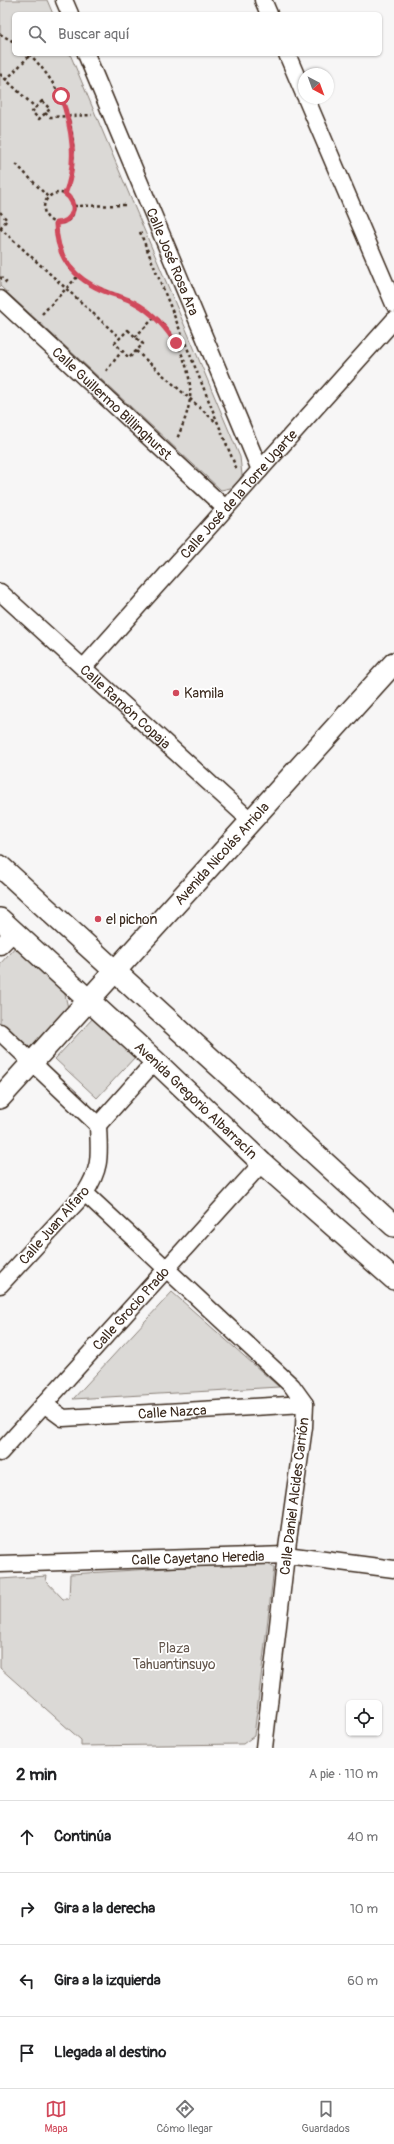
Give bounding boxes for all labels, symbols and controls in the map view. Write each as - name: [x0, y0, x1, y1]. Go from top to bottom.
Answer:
- search box: [12, 12, 382, 56]
- icon: search: [26, 23, 48, 45]
- text: Buscar aquí: [58, 25, 130, 44]
- north arrow: [298, 68, 334, 104]
- route start: [52, 87, 70, 105]
- street label: Calle José Rosa Ara: [142, 205, 202, 318]
- route end: [167, 334, 185, 352]
- street label: Calle Guillermo Billinghurst: [48, 344, 175, 464]
- street label: Calle José de la Torre Ugarte: [177, 426, 301, 562]
- street label: Calle Ramón Copaja: [76, 661, 174, 753]
- place label: Kamila: [184, 685, 224, 702]
- marker: Kamila: [171, 688, 181, 698]
- street label: Avenida Nicolás Arriola: [171, 799, 273, 909]
- place label: el pichon: [106, 911, 157, 928]
- marker: el pichon: [93, 914, 103, 924]
- street label: Avenida Gregorio Albarracín: [131, 1038, 261, 1163]
- street label: Calle Juan Alfaro: [16, 1182, 94, 1268]
- street label: Calle Grocio Prado: [89, 1263, 173, 1354]
- street label: Calle Nazca: [137, 1402, 207, 1423]
- street label: Calle Daniel Alcides Carrión: [276, 1416, 313, 1576]
- street label: Calle Cayetano Heredia: [131, 1548, 265, 1569]
- park label: Plaza Tahuantinsuyo: [132, 1640, 216, 1673]
- map controls: [346, 1700, 382, 1736]
- button: locate: [346, 1700, 382, 1736]
- text: 2 min: [16, 1764, 57, 1785]
- text: A pie · 110 m: [309, 1766, 378, 1782]
- icon: ahead: [16, 1826, 38, 1848]
- text: Continúa: [54, 1827, 111, 1846]
- text: 40 m: [347, 1829, 378, 1845]
- icon: right: [16, 1898, 38, 1920]
- text: Gira a la derecha: [54, 1899, 155, 1918]
- text: 10 m: [350, 1901, 378, 1917]
- icon: left: [16, 1970, 38, 1992]
- text: Gira a la izquierda: [54, 1971, 161, 1990]
- text: 60 m: [347, 1973, 378, 1989]
- icon: arrive: [16, 2042, 38, 2064]
- text: Llegada al destino: [54, 2043, 166, 2062]
- tab: Mapa: [44, 2098, 68, 2135]
- tab: Cómo llegar: [157, 2098, 213, 2135]
- tab: Guardados: [301, 2098, 350, 2135]

